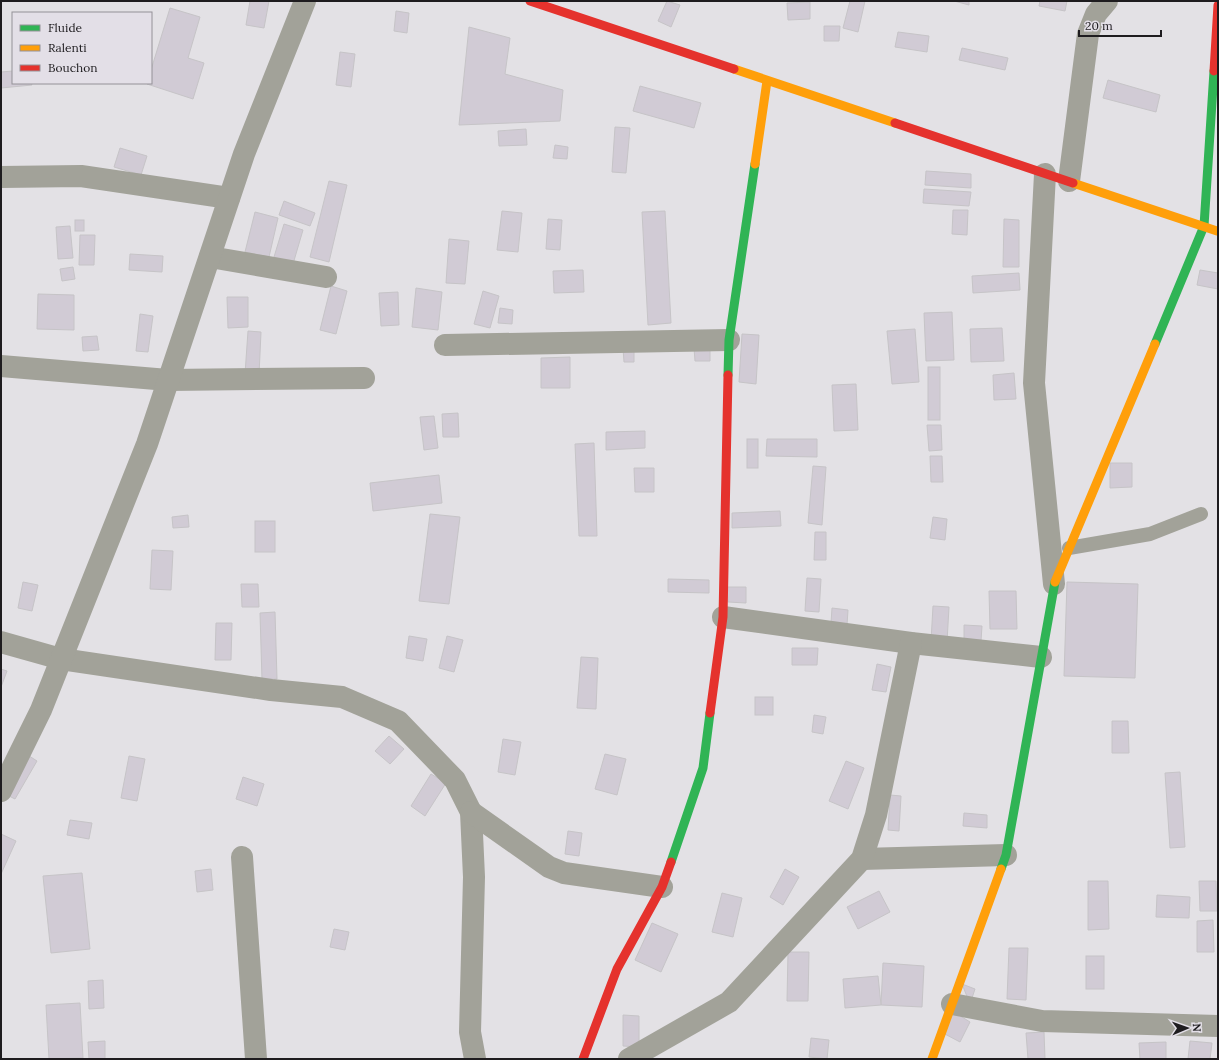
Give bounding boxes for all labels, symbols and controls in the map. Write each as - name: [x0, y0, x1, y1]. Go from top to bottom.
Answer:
- legend: [12, 12, 152, 84]
- scale bar: [1079, 12, 1161, 38]
- text: 20 m: [1085, 18, 1113, 33]
- text: Fluide: [48, 20, 83, 35]
- text: Ralenti: [48, 40, 87, 55]
- text: Bouchon: [48, 60, 98, 75]
- north arrow: [1167, 1008, 1207, 1048]
- text: N: [1190, 1023, 1204, 1033]

